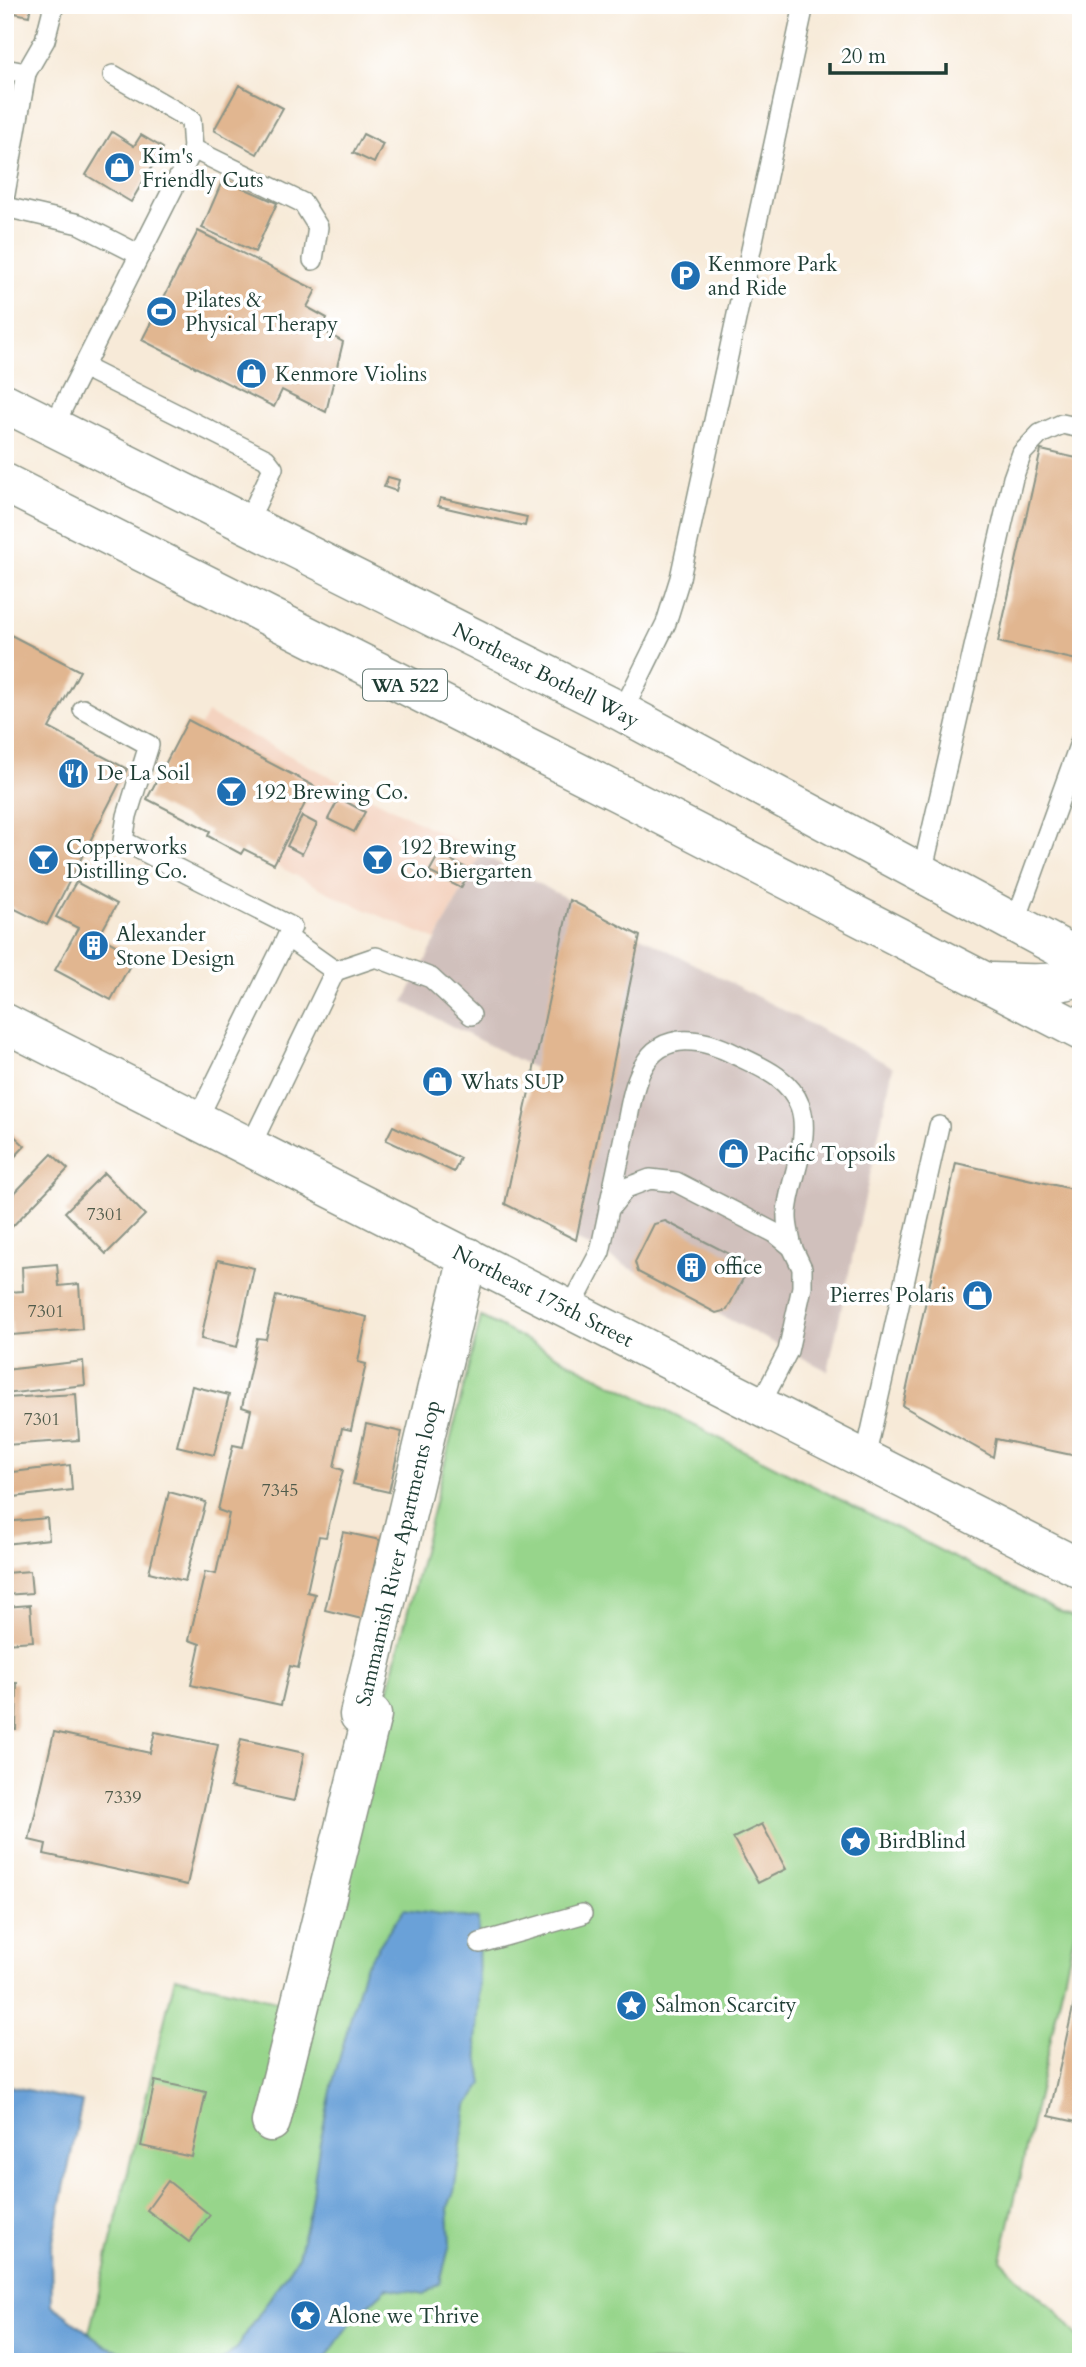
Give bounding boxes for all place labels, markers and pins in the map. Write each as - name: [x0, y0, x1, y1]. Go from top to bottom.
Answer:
- place label: Kim's Friendly Cuts: [142, 142, 264, 195]
- shop icon: Kim's Friendly Cuts: [102, 151, 136, 185]
- place label: Kenmore Park and Ride: [708, 250, 838, 303]
- parking icon: Kenmore Park and Ride: [668, 259, 702, 293]
- place label: Pilates & Physical Therapy: [185, 286, 338, 339]
- sports icon: Pilates & Physical Therapy: [145, 295, 179, 329]
- shop icon: Kenmore Violins: [235, 357, 269, 391]
- place label: Kenmore Violins: [275, 360, 427, 389]
- restaurant icon: De La Soil: [57, 756, 91, 790]
- place label: De La Soil: [97, 759, 190, 788]
- bar icon: 192 Brewing Co.: [214, 775, 248, 809]
- place label: 192 Brewing Co.: [254, 778, 408, 807]
- place label: Copperworks Distilling Co.: [66, 833, 187, 886]
- place label: 192 Brewing Co. Biergarten: [400, 833, 532, 886]
- bar icon: Copperworks Distilling Co.: [26, 842, 60, 876]
- bar icon: 192 Brewing Co. Biergarten: [360, 842, 394, 876]
- place label: Alexander Stone Design: [116, 920, 235, 973]
- building icon: Alexander Stone Design: [76, 929, 110, 963]
- shop icon: Whats SUP: [421, 1065, 455, 1099]
- place label: Whats SUP: [460, 1068, 564, 1097]
- shop icon: Pacific Topsoils: [717, 1137, 751, 1171]
- place label: Pacific Topsoils: [757, 1140, 896, 1169]
- building icon: office: [674, 1250, 708, 1284]
- place label: office: [714, 1253, 763, 1282]
- shop icon: Pierres Polaris: [960, 1278, 994, 1312]
- place label: Pierres Polaris: [830, 1281, 954, 1310]
- place icon: BirdBlind: [838, 1824, 872, 1858]
- place label: BirdBlind: [878, 1827, 966, 1856]
- place icon: Salmon Scarcity: [615, 1988, 649, 2022]
- place label: Salmon Scarcity: [655, 1991, 797, 2020]
- place icon: Alone we Thrive: [288, 2299, 322, 2333]
- place label: Alone we Thrive: [328, 2302, 479, 2331]

